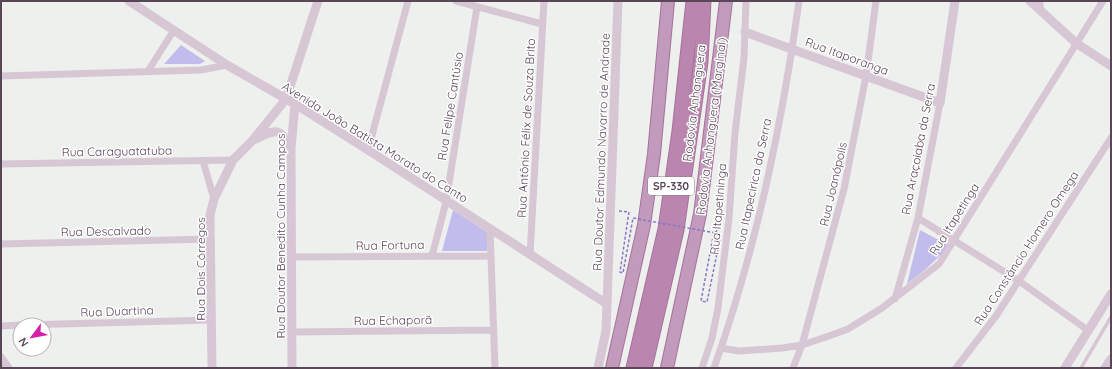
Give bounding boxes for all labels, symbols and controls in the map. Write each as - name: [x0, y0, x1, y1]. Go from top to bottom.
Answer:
- street label: Rua Doutor Edmundo Navarro de Andrade: [589, 33, 613, 271]
- street label: Rua Itaporanga: [803, 34, 891, 78]
- street label: Rodovia Anhanguera (Marginal): [693, 36, 729, 216]
- street label: Rua Antônio Félix de Souza Brito: [514, 38, 538, 218]
- street label: Rodovia Anhanguera: [679, 44, 709, 162]
- street label: Rua Felipe Cantúsio: [434, 51, 466, 161]
- street label: Avenida João Batista Morato do Canto: [279, 78, 471, 206]
- street label: Rua Araçoiaba da Serra: [898, 82, 938, 216]
- street label: Rua Itapecirica da Serra: [732, 117, 774, 251]
- street label: Rua Doutor Benedito Cunha Campos: [273, 133, 288, 339]
- street label: Rua Joanópolis: [816, 140, 850, 228]
- street label: Rua Caraguatatuba: [62, 143, 172, 159]
- street label: Rua Itapetininga: [707, 163, 729, 255]
- street label: Rua Constâncio Homero Omega: [971, 168, 1081, 328]
- road number: SP-330: [648, 177, 694, 195]
- street label: Rua Itapetinga: [926, 180, 982, 258]
- street label: Rua Dois Córregos: [193, 217, 208, 321]
- street label: Rua Descalvado: [61, 223, 151, 239]
- street label: Rua Fortuna: [355, 237, 425, 253]
- street label: Rua Duartina: [80, 302, 154, 320]
- street label: Rua Echaporã: [354, 312, 432, 328]
- north arrow: [12, 317, 52, 357]
- text: N: [15, 335, 32, 349]

